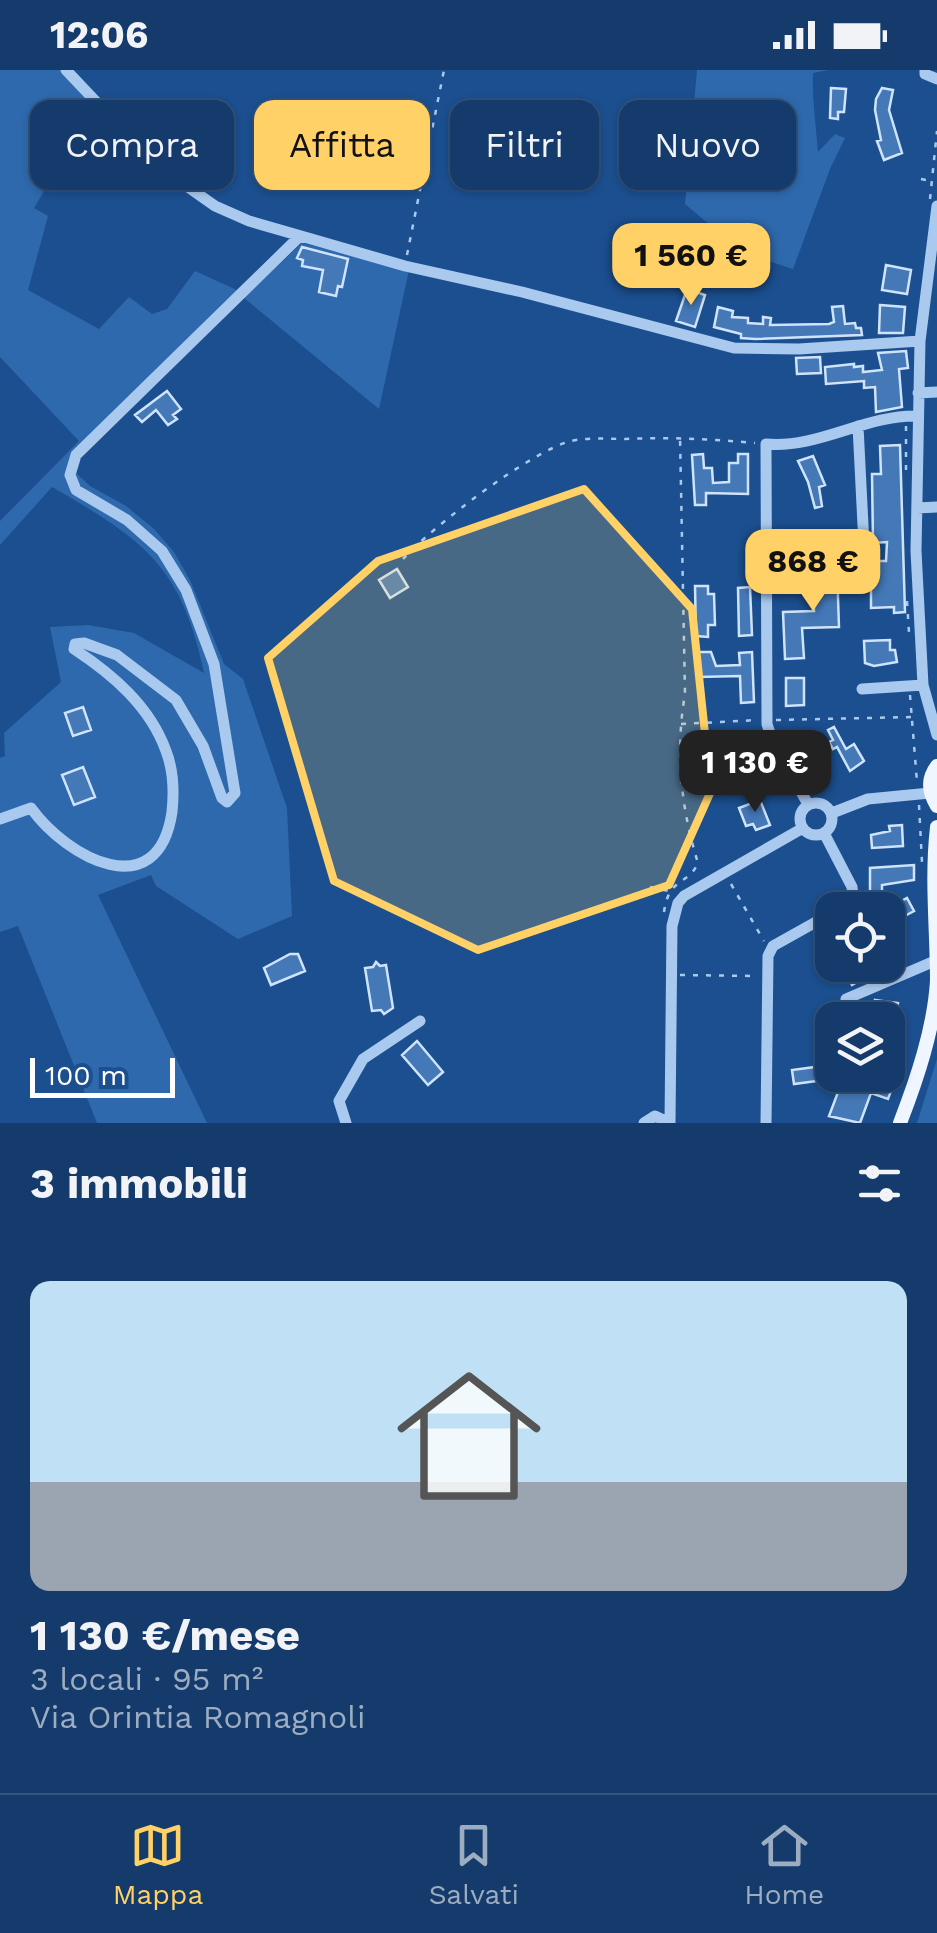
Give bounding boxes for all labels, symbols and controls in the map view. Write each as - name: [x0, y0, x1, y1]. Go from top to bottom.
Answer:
- text: 12:06: [50, 13, 148, 57]
- chip: Compra: [30, 100, 234, 190]
- chip: Affitta: [254, 100, 430, 190]
- chip: Filtri: [450, 100, 599, 190]
- chip: Nuovo: [619, 100, 796, 190]
- pin: 1 560 €: [599, 223, 783, 308]
- text: 1 560 €: [634, 236, 748, 274]
- pin: 868 €: [743, 529, 883, 614]
- text: 868 €: [767, 542, 859, 580]
- pin: 1 130 €: [663, 730, 847, 815]
- text: 1 130 €: [701, 743, 809, 781]
- map controls: [815, 892, 905, 1092]
- button: locate: [815, 892, 905, 982]
- button: layers: [815, 1002, 905, 1092]
- scale bar: [30, 1053, 175, 1098]
- text: 100 m: [45, 1059, 127, 1092]
- icon: filters: [852, 1156, 907, 1211]
- text: 3 immobili: [30, 1159, 248, 1208]
- icon: home: [379, 1346, 559, 1526]
- text: 1 130 €/mese: [30, 1611, 300, 1660]
- text: 3 locali · 95 m²: [30, 1660, 263, 1698]
- text: Via Orintia Romagnoli: [30, 1698, 366, 1736]
- tab: Mappa: [113, 1818, 203, 1911]
- tab: Salvati: [429, 1818, 519, 1911]
- tab: Home: [744, 1818, 824, 1911]

